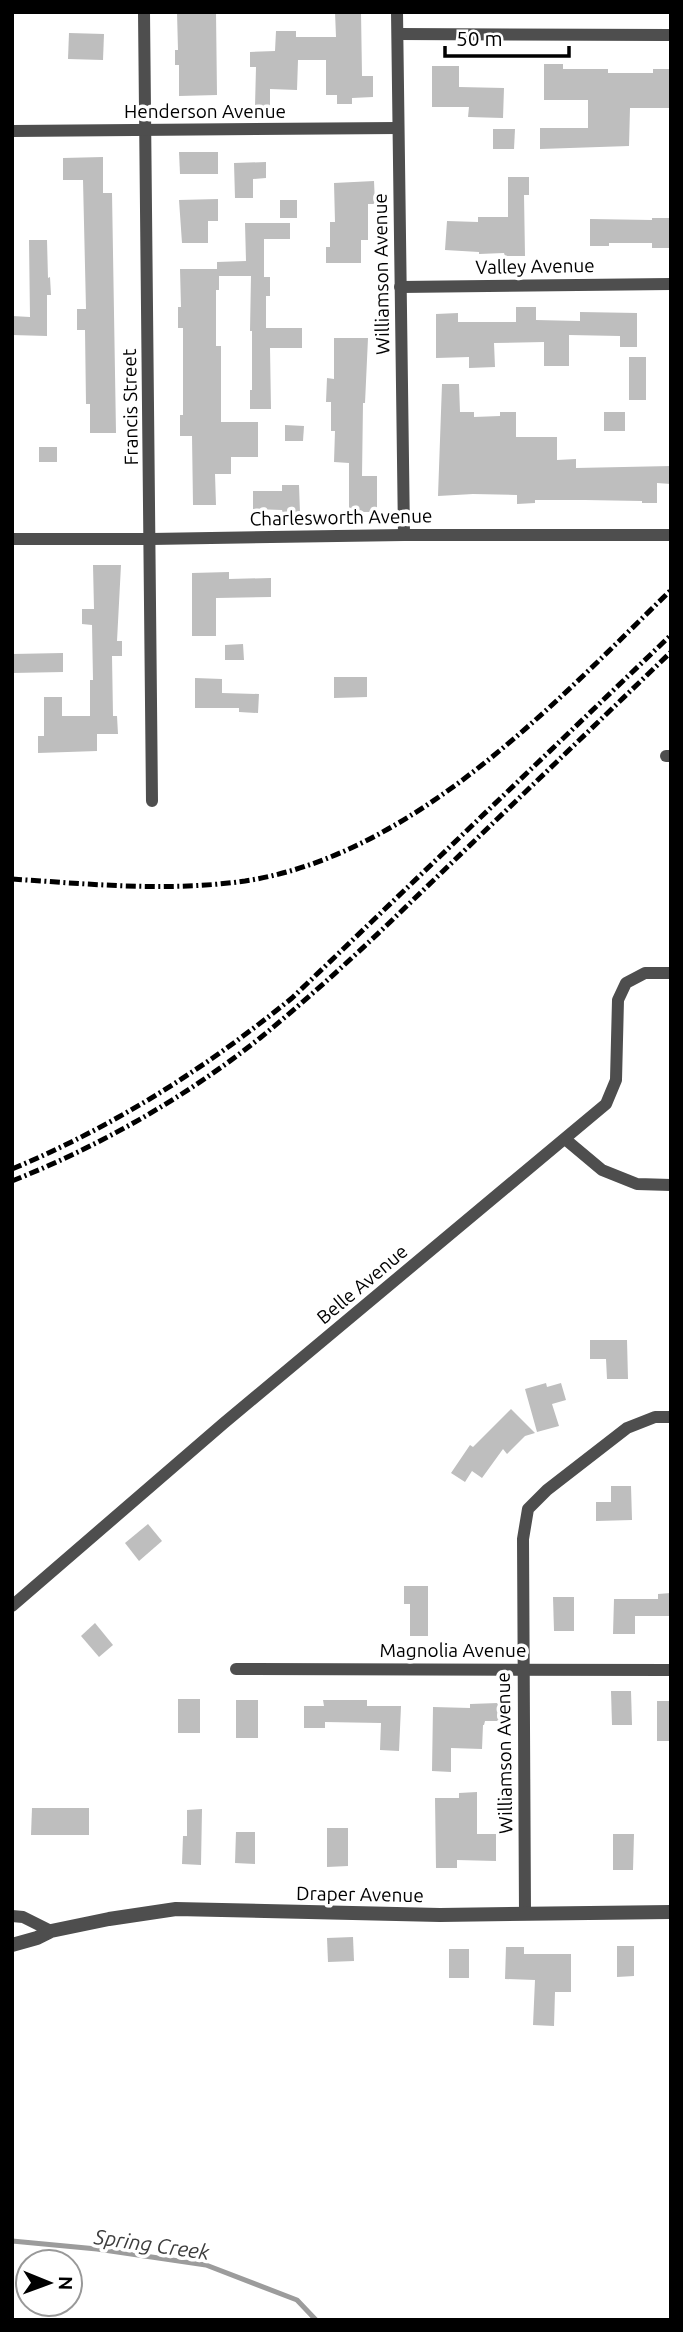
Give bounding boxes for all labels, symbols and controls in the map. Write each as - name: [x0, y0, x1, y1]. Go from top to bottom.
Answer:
- scale bar: [445, 14, 569, 58]
- text: 50 m: [456, 26, 503, 50]
- street label: Henderson Avenue: [124, 100, 286, 122]
- street label: Williamson Avenue: [369, 193, 393, 355]
- street label: Valley Avenue: [475, 254, 595, 278]
- street label: Francis Street: [118, 348, 142, 465]
- street label: Charlesworth Avenue: [249, 504, 433, 530]
- street label: Belle Avenue: [312, 1240, 412, 1328]
- street label: Magnolia Avenue: [380, 1639, 526, 1661]
- street label: Williamson Avenue: [492, 1672, 516, 1834]
- street label: Draper Avenue: [296, 1882, 424, 1906]
- water label: Spring Creek: [92, 2224, 211, 2264]
- north arrow: [14, 2248, 84, 2318]
- text: N: [55, 2276, 77, 2291]

